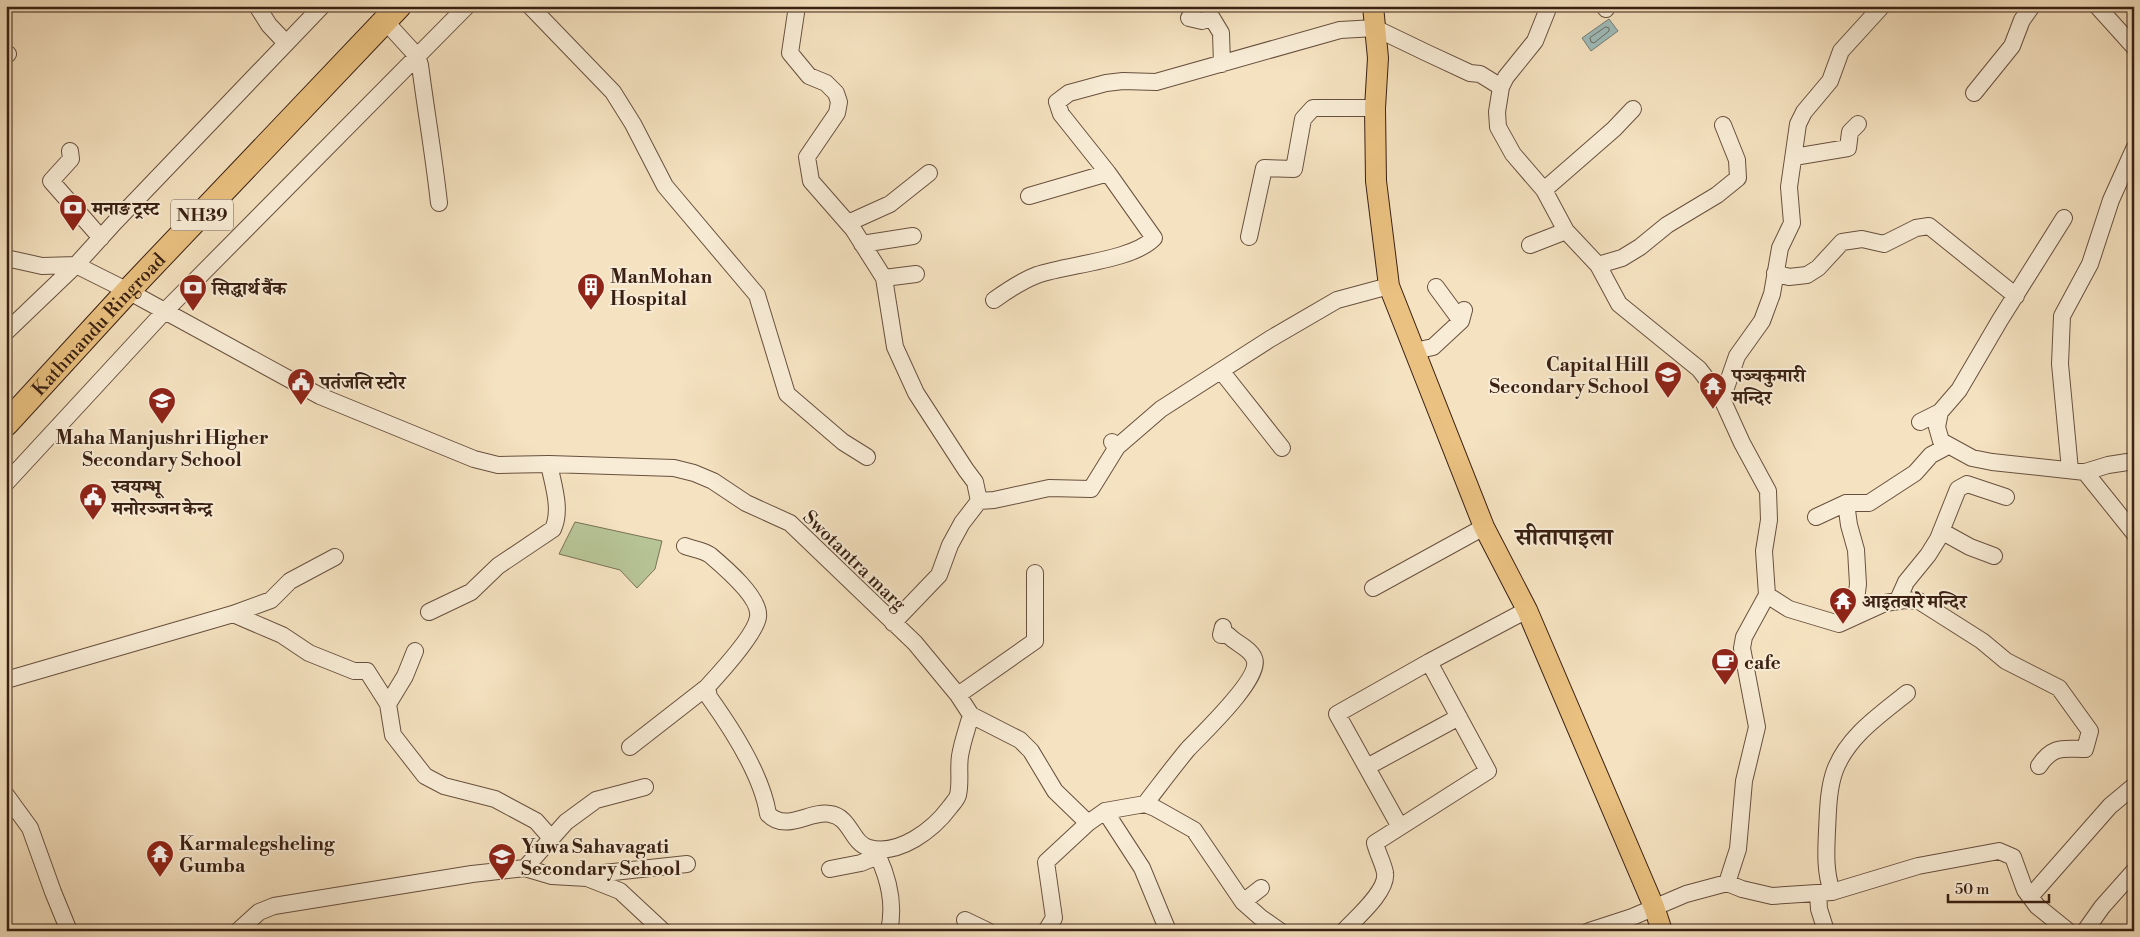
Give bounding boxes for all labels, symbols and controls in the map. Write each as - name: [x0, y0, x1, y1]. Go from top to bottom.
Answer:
- bank icon: मनाङ ट्रस्ट: [58, 193, 88, 232]
- place label: मनाङ ट्रस्ट: [90, 197, 161, 221]
- road number: NH39: [171, 200, 233, 230]
- street label: Kathmandu Ringroad: [27, 248, 171, 401]
- place label: ManMohan Hospital: [610, 265, 712, 311]
- building icon: ManMohan Hospital: [576, 272, 606, 311]
- bank icon: सिद्धार्थ बैंक: [178, 273, 208, 312]
- place label: सिद्धार्थ बैंक: [210, 277, 288, 301]
- place label: Capital Hill Secondary School: [1489, 353, 1649, 399]
- school or university icon: Capital Hill Secondary School: [1653, 360, 1683, 399]
- place label: पञ्चकुमारी मन्दिर: [1730, 364, 1807, 410]
- public building icon: पतंजलि स्टोर: [286, 367, 316, 406]
- place label: पतंजलि स्टोर: [318, 371, 407, 395]
- temple icon: पञ्चकुमारी मन्दिर: [1698, 371, 1728, 410]
- school or university icon: Maha Manjushri Higher Secondary School: [147, 386, 177, 425]
- place label: Maha Manjushri Higher Secondary School: [55, 426, 269, 472]
- place label: स्वयम्भू मनोरञ्जन केन्द्र: [110, 475, 214, 521]
- public building icon: स्वयम्भू मनोरञ्जन केन्द्र: [78, 482, 108, 521]
- street label: Swotantra marg: [798, 505, 911, 616]
- district label: सीतापाइला: [1513, 523, 1614, 553]
- temple icon: आइतबारे मन्दिर: [1828, 586, 1858, 625]
- place label: आइतबारे मन्दिर: [1862, 590, 1968, 614]
- cafe icon: cafe: [1710, 647, 1740, 686]
- place label: cafe: [1744, 651, 1781, 675]
- place label: Karmalegsheling Gumba: [179, 832, 336, 878]
- place label: Yuwa Sahavagati Secondary School: [521, 835, 681, 881]
- temple icon: Karmalegsheling Gumba: [145, 839, 175, 878]
- school or university icon: Yuwa Sahavagati Secondary School: [487, 842, 517, 881]
- scale bar: [1948, 872, 2049, 904]
- text: 50 m: [1955, 880, 1989, 899]

